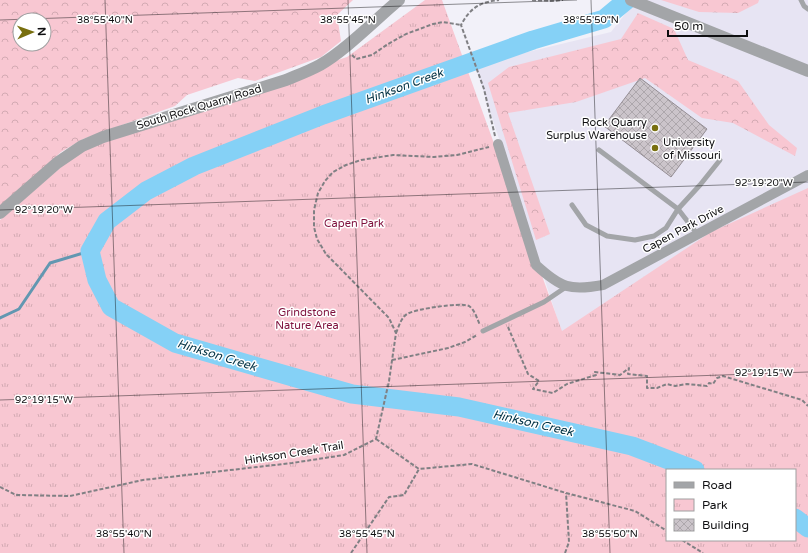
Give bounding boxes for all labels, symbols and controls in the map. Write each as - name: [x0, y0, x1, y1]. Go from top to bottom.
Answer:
- north arrow: [12, 12, 52, 52]
- scale bar: [668, 12, 747, 38]
- text: 38°55'40"N: [77, 14, 133, 26]
- text: 38°55'45"N: [320, 14, 376, 26]
- text: 38°55'50"N: [563, 14, 619, 26]
- text: 50 m: [674, 19, 703, 33]
- text: N: [35, 27, 48, 36]
- water label: Hinkson Creek: [363, 65, 446, 107]
- street label: South Rock Quarry Road: [135, 82, 263, 132]
- place label: Rock Quarry Surplus Warehouse: [546, 116, 647, 142]
- marker: Rock Quarry Surplus Warehouse: [650, 123, 660, 133]
- place label: University of Missouri: [663, 136, 721, 162]
- marker: University of Missouri: [650, 143, 660, 153]
- text: 92°19'20"W: [735, 177, 793, 189]
- street label: Capen Park Drive: [640, 202, 726, 256]
- text: 92°19'20"W: [15, 204, 73, 216]
- park label: Capen Park: [324, 217, 384, 230]
- park label: Grindstone Nature Area: [275, 306, 339, 332]
- water label: Hinkson Creek: [176, 336, 260, 374]
- text: 92°19'15"W: [735, 367, 793, 379]
- text: 92°19'15"W: [15, 394, 73, 406]
- water label: Hinkson Creek: [491, 407, 576, 439]
- street label: Hinkson Creek Trail: [244, 439, 344, 467]
- legend: [666, 469, 796, 541]
- text: Road: [702, 478, 732, 492]
- text: Park: [702, 498, 728, 512]
- text: Building: [702, 518, 749, 532]
- text: 38°55'40"N: [96, 528, 152, 540]
- text: 38°55'45"N: [339, 528, 395, 540]
- text: 38°55'50"N: [582, 528, 638, 540]

